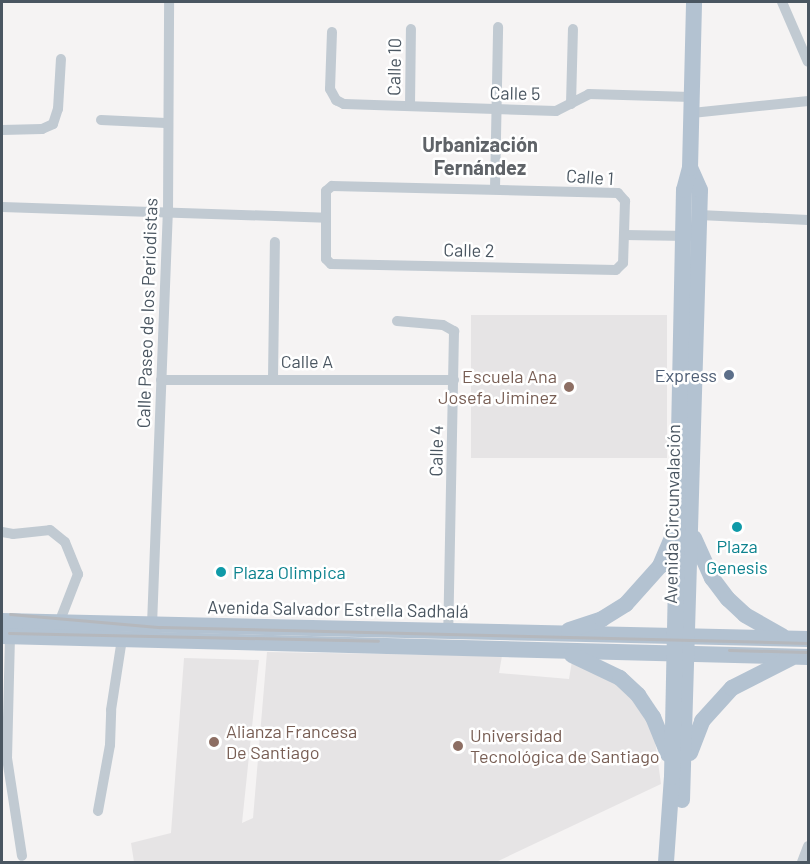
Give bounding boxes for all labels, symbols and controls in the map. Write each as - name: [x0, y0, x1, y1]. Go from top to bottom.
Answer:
- street label: Calle 10: [383, 38, 405, 96]
- street label: Calle 5: [489, 82, 541, 104]
- district label: Urbanización Fernández: [422, 132, 538, 179]
- street label: Calle 1: [565, 165, 615, 189]
- street label: Calle Paseo de los Periodistas: [132, 197, 162, 429]
- street label: Calle 2: [443, 239, 495, 261]
- street label: Calle A: [281, 350, 333, 372]
- place label: Express: [655, 364, 717, 386]
- place label: Escuela Ana Josefa Jiminez: [438, 366, 557, 409]
- marker: Express: [722, 368, 736, 382]
- marker: Escuela Ana Josefa Jiminez: [562, 380, 576, 394]
- street label: Avenida Circunvalación: [660, 424, 684, 604]
- street label: Calle 4: [425, 425, 447, 477]
- marker: Plaza Genesis: [730, 520, 744, 534]
- place label: Plaza Genesis: [706, 536, 768, 578]
- place label: Plaza Olimpica: [233, 561, 346, 583]
- marker: Plaza Olimpica: [214, 565, 228, 579]
- street label: Avenida Salvador Estrella Sadhalá: [207, 596, 469, 622]
- place label: Alianza Francesa De Santiago: [226, 721, 357, 764]
- place label: Universidad Tecnológica de Santiago: [470, 725, 660, 768]
- marker: Alianza Francesa De Santiago: [207, 735, 221, 749]
- marker: Universidad Tecnológica de Santiago: [451, 739, 465, 753]

